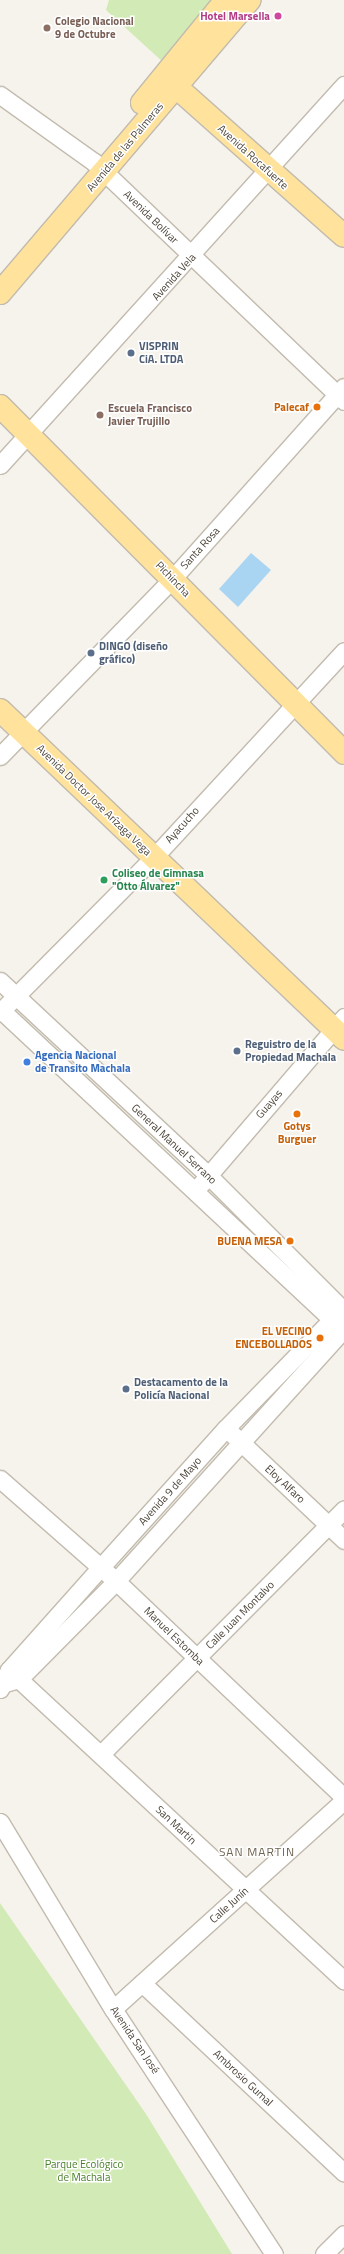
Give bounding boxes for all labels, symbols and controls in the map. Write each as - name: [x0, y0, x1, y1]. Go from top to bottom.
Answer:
- place label: Hotel Marsella: [200, 9, 270, 23]
- marker: Hotel Marsella: [273, 11, 283, 21]
- place label: Colegio Nacional 9 de Octubre: [55, 15, 134, 41]
- marker: Colegio Nacional 9 de Octubre: [42, 23, 52, 33]
- street label: Avenida de las Palmeras: [84, 100, 166, 194]
- street label: Avenida Rocafuerte: [215, 122, 291, 192]
- street label: Avenida Bolívar: [121, 188, 181, 246]
- street label: Avenida Vela: [149, 251, 199, 303]
- place label: VISPRIN CiA. LTDA: [139, 340, 183, 366]
- marker: VISPRIN CiA. LTDA: [126, 348, 136, 358]
- place label: Palecaf: [274, 400, 309, 414]
- place label: Escuela Francisco Javier Trujillo: [108, 402, 192, 428]
- marker: Palecaf: [312, 402, 322, 412]
- marker: Escuela Francisco Javier Trujillo: [95, 410, 105, 420]
- street label: Santa Rosa: [178, 524, 222, 572]
- street label: Pichincha: [153, 559, 193, 599]
- place label: DINGO (diseño gráfico): [99, 640, 168, 666]
- marker: DINGO (diseño gráfico): [86, 648, 96, 658]
- street label: Avenida Doctor Jose Arízaga Vega: [34, 742, 154, 858]
- street label: Ayacucho: [162, 804, 202, 846]
- place label: Coliseo de Gimnasa "Otto Álvarez": [112, 867, 204, 893]
- marker: Coliseo de Gimnasa "Otto Álvarez": [99, 875, 109, 885]
- place label: Reguistro de la Propiedad Machala: [245, 1038, 336, 1064]
- marker: Reguistro de la Propiedad Machala: [232, 1046, 242, 1056]
- place label: Agencia Nacional de Transito Machala: [35, 1049, 131, 1075]
- marker: Agencia Nacional de Transito Machala: [22, 1057, 32, 1067]
- street label: Guayas: [253, 1087, 285, 1121]
- street label: General Manuel Serrano: [129, 1101, 219, 1187]
- marker: Gotys Burguer: [292, 1109, 302, 1119]
- place label: Gotys Burguer: [278, 1120, 316, 1146]
- place label: BUENA MESA: [217, 1234, 282, 1248]
- marker: BUENA MESA: [285, 1236, 295, 1246]
- place label: EL VECINO ENCEBOLLADOS: [235, 1325, 312, 1351]
- marker: EL VECINO ENCEBOLLADOS: [315, 1333, 325, 1343]
- place label: Destacamento de la Policía Nacional: [134, 1376, 228, 1402]
- marker: Destacamento de la Policía Nacional: [121, 1384, 131, 1394]
- street label: Avenida 9 de Mayo: [136, 1454, 204, 1528]
- street label: Eloy Alfaro: [262, 1462, 308, 1506]
- street label: Calle Juan Montalvo: [203, 1578, 277, 1652]
- street label: Manuel Estomba: [141, 1604, 207, 1668]
- street label: San Martin: [153, 1803, 199, 1847]
- district label: SAN MARTIN: [219, 1845, 295, 1859]
- street label: Calle Junín: [207, 1884, 251, 1926]
- street label: Avenida San José: [108, 2004, 162, 2076]
- street label: Ambrosio Gumal: [210, 2047, 276, 2109]
- park label: Parque Ecológico de Machala: [45, 2158, 123, 2184]

